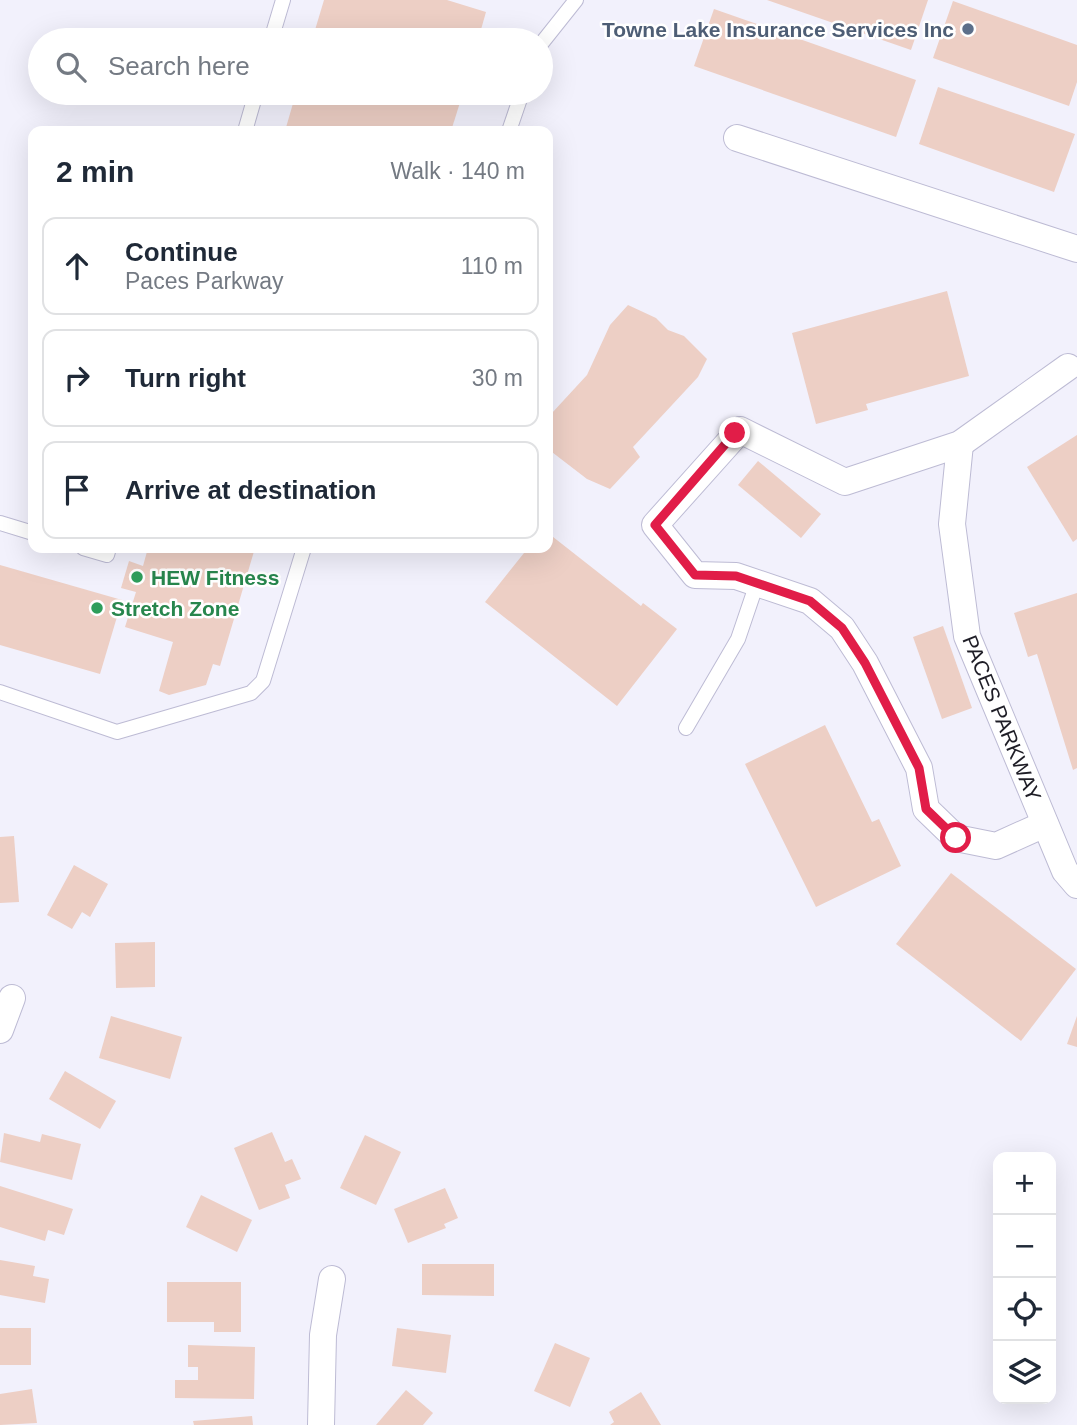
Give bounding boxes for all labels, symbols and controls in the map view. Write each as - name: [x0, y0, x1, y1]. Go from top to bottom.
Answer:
- place label: Towne Lake Insurance Services Inc: [602, 18, 954, 41]
- marker: Towne Lake Insurance Services Inc: [960, 21, 976, 37]
- search box: [28, 28, 553, 105]
- icon: search: [52, 48, 90, 86]
- text: Search here: [108, 51, 250, 81]
- text: 2 min: [56, 155, 134, 188]
- text: Walk · 140 m: [390, 158, 525, 184]
- text: Continue: [125, 237, 238, 267]
- icon: ahead: [58, 247, 96, 285]
- text: 110 m: [461, 253, 523, 279]
- text: Paces Parkway: [125, 268, 284, 294]
- icon: right: [58, 359, 96, 397]
- text: Turn right: [125, 363, 246, 393]
- text: 30 m: [472, 365, 523, 391]
- route end: [719, 417, 750, 448]
- icon: arrive: [58, 471, 96, 509]
- text: Arrive at destination: [125, 475, 376, 505]
- place label: HEW Fitness: [151, 566, 279, 589]
- marker: HEW Fitness: [129, 569, 145, 585]
- place label: Stretch Zone: [111, 597, 239, 620]
- marker: Stretch Zone: [89, 600, 105, 616]
- street label: PACES PARKWAY: [958, 632, 1046, 804]
- route start: [940, 822, 971, 853]
- map controls: [993, 1152, 1056, 1404]
- button: +: [993, 1152, 1056, 1215]
- button: −: [993, 1215, 1056, 1278]
- button: locate: [993, 1278, 1056, 1341]
- button: layers: [993, 1341, 1056, 1404]

